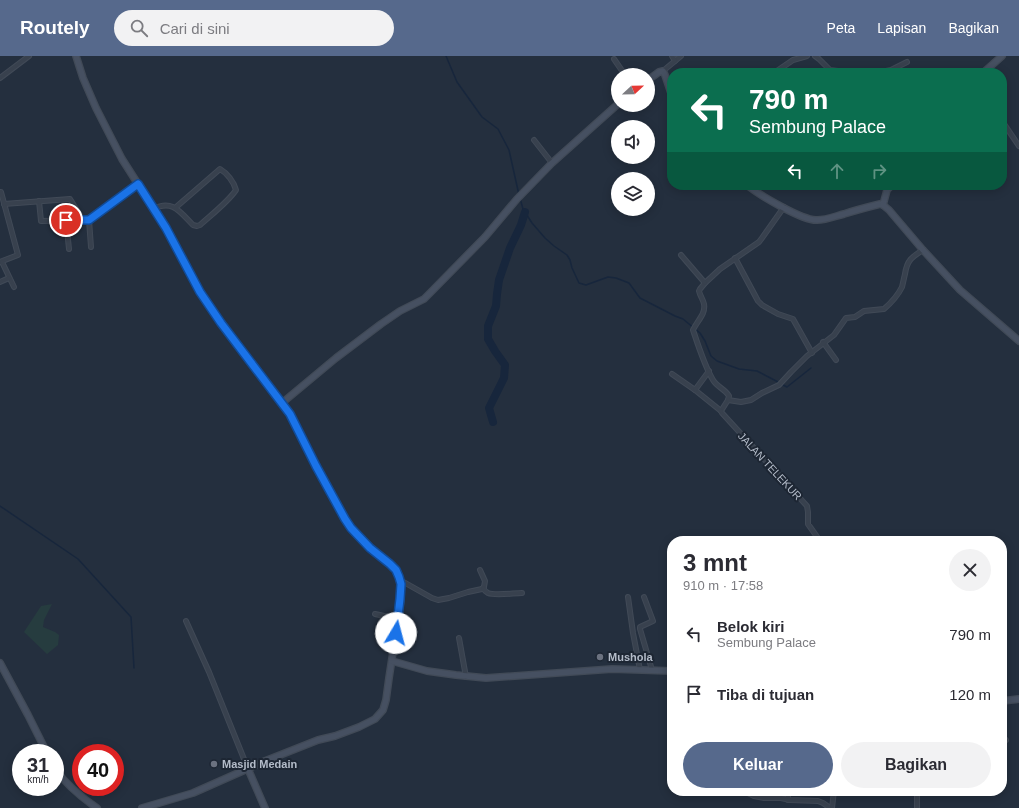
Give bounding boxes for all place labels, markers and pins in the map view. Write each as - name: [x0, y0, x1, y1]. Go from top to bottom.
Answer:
- pin: [49, 203, 83, 237]
- place label: Mushola: [608, 651, 653, 663]
- marker: Mushola: [595, 652, 605, 662]
- place label: Masjid Medain: [222, 758, 297, 770]
- marker: Masjid Medain: [209, 759, 219, 769]

